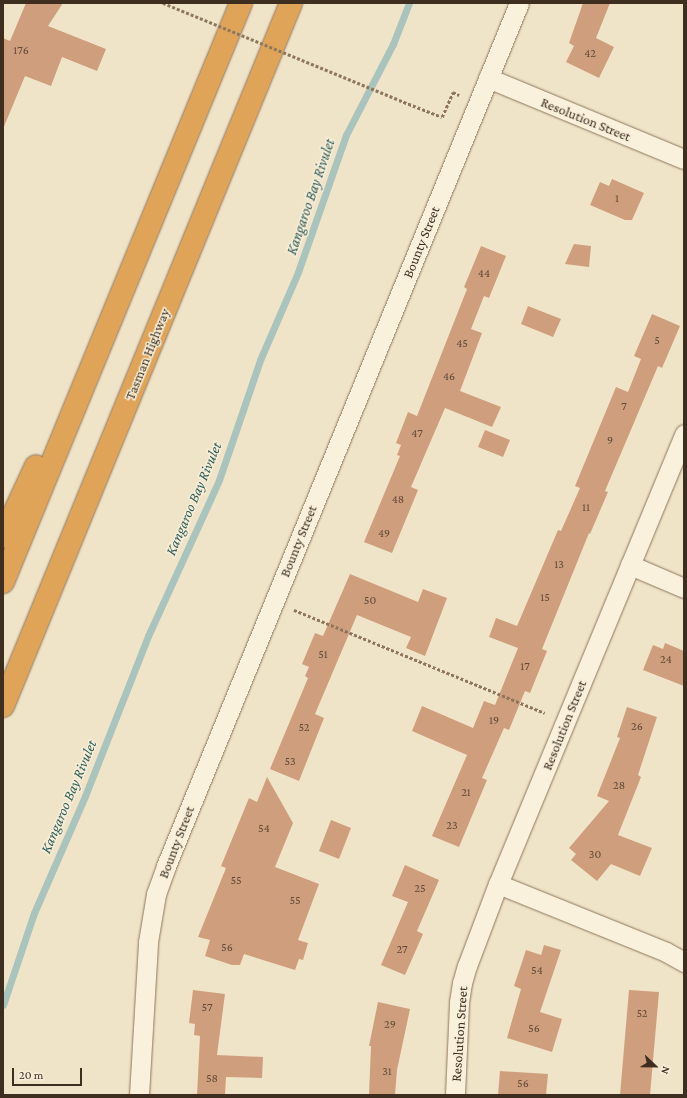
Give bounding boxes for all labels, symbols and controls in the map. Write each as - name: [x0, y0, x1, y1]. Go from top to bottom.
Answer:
- house number: 176: [13, 44, 29, 58]
- house number: 42: [584, 47, 596, 61]
- street label: Resolution Street: [539, 93, 633, 145]
- water label: Kangaroo Bay Rivulet: [283, 137, 339, 257]
- house number: 1: [615, 192, 619, 206]
- street label: Bounty Street: [399, 204, 443, 280]
- house number: 44: [478, 267, 490, 281]
- street label: Tasman Highway: [121, 306, 173, 402]
- house number: 5: [654, 334, 660, 348]
- house number: 45: [456, 337, 468, 351]
- house number: 46: [443, 370, 455, 384]
- house number: 7: [621, 400, 627, 414]
- house number: 47: [411, 427, 423, 441]
- house number: 9: [607, 434, 613, 448]
- water label: Kangaroo Bay Rivulet: [162, 440, 226, 558]
- house number: 48: [392, 493, 404, 507]
- house number: 11: [582, 501, 590, 515]
- street label: Bounty Street: [276, 503, 320, 579]
- house number: 49: [378, 527, 390, 541]
- house number: 13: [554, 558, 564, 572]
- house number: 15: [540, 591, 550, 605]
- house number: 50: [364, 594, 376, 608]
- house number: 51: [318, 648, 328, 662]
- house number: 24: [660, 653, 672, 667]
- house number: 17: [520, 660, 530, 674]
- street label: Resolution Street: [538, 678, 590, 772]
- house number: 19: [489, 714, 499, 728]
- house number: 26: [631, 720, 643, 734]
- house number: 52: [298, 721, 310, 735]
- water label: Kangaroo Bay Rivulet: [37, 738, 101, 856]
- house number: 53: [284, 755, 296, 769]
- house number: 28: [613, 779, 625, 793]
- house number: 21: [461, 786, 471, 800]
- street label: Bounty Street: [155, 804, 197, 880]
- house number: 23: [446, 819, 458, 833]
- house number: 54: [258, 822, 270, 836]
- house number: 30: [589, 848, 601, 862]
- house number: 55: [230, 874, 242, 888]
- house number: 25: [414, 882, 426, 896]
- house number: 55: [289, 894, 301, 908]
- house number: 56: [221, 941, 233, 955]
- house number: 27: [396, 943, 408, 957]
- house number: 54: [531, 964, 543, 978]
- street label: Resolution Street: [447, 986, 471, 1082]
- house number: 57: [202, 1001, 212, 1015]
- house number: 52: [636, 1007, 648, 1021]
- house number: 29: [384, 1018, 396, 1032]
- house number: 56: [528, 1022, 540, 1036]
- north arrow: [635, 1046, 675, 1086]
- scale bar: [14, 1060, 84, 1086]
- house number: 31: [382, 1065, 392, 1079]
- text: N: [659, 1065, 673, 1076]
- text: 20 m: [19, 1068, 43, 1082]
- house number: 58: [206, 1072, 218, 1086]
- house number: 56: [517, 1077, 529, 1091]

